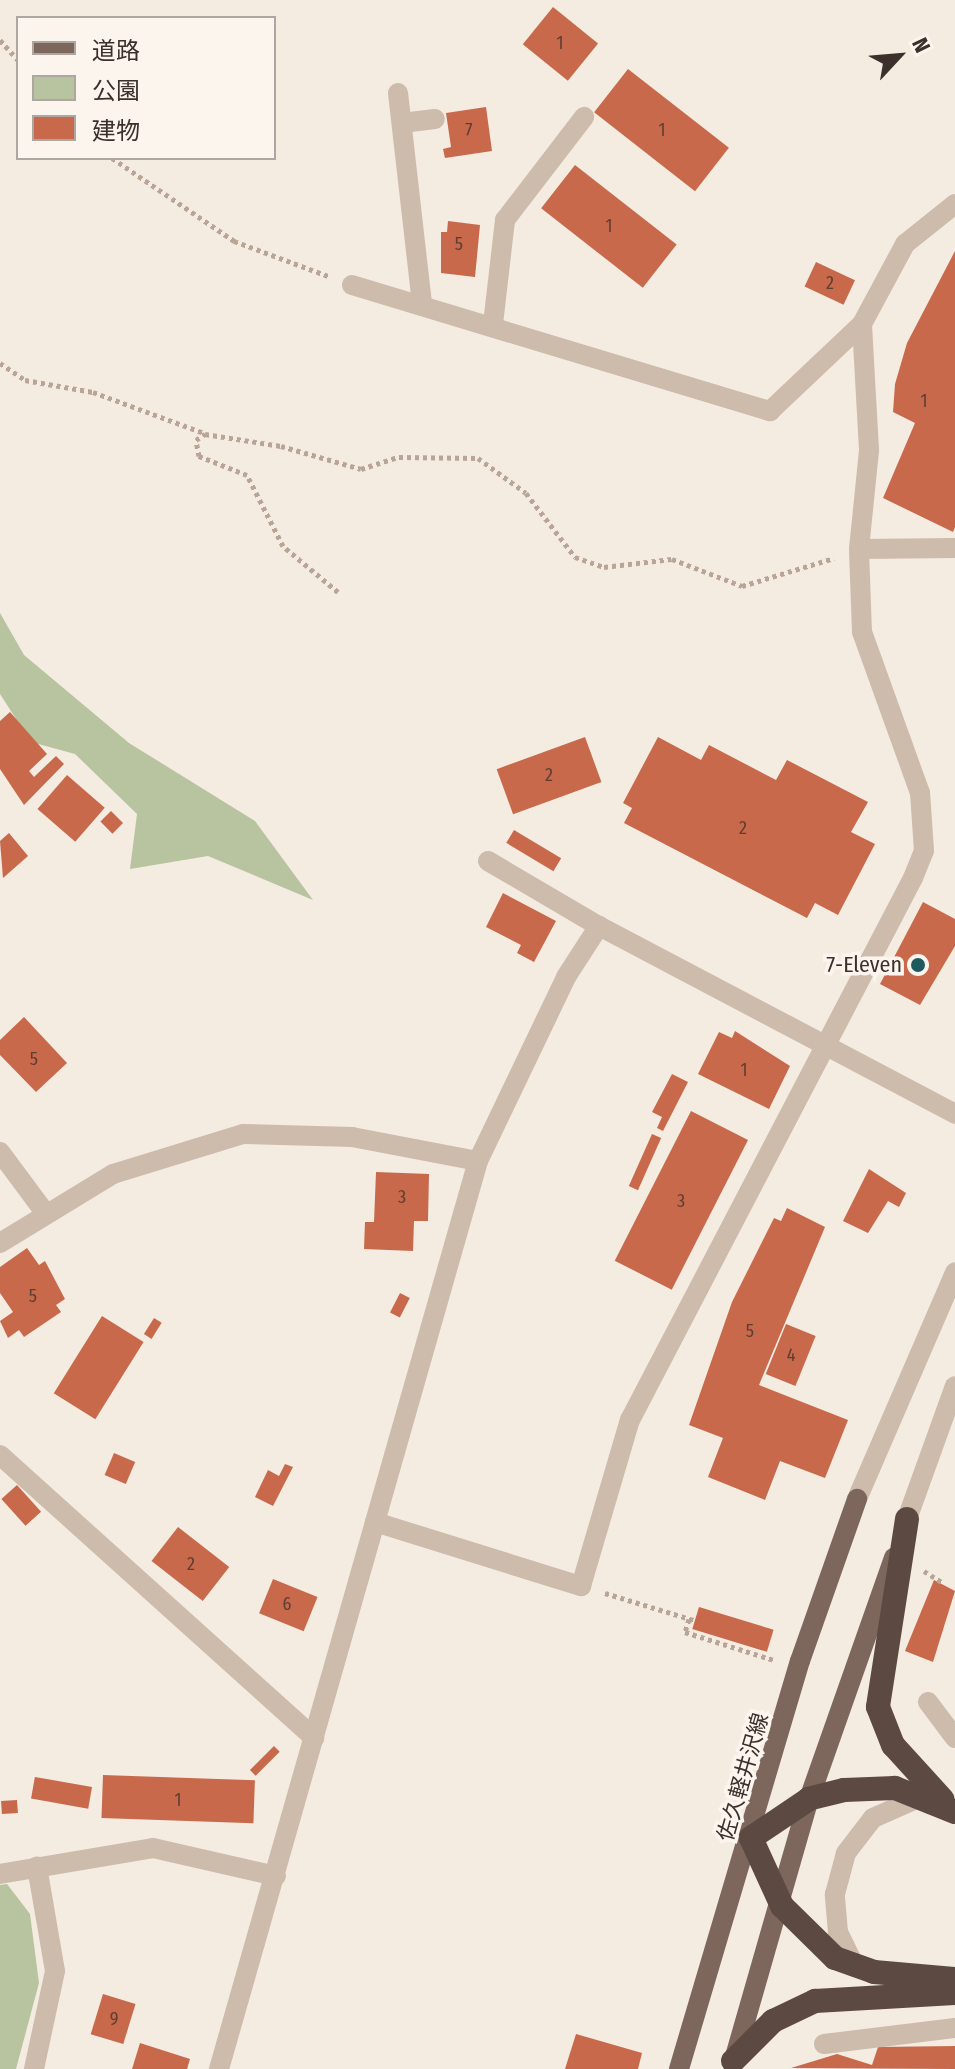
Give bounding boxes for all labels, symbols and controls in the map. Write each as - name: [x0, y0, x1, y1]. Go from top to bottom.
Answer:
- legend: [16, 16, 276, 160]
- north arrow: [859, 16, 939, 96]
- house number: 1: [556, 32, 564, 54]
- text: N: [906, 33, 936, 57]
- text: 道路: [92, 37, 140, 65]
- text: 公園: [92, 77, 140, 105]
- text: 建物: [92, 117, 140, 145]
- house number: 7: [465, 119, 473, 141]
- house number: 1: [658, 119, 666, 141]
- house number: 1: [605, 215, 613, 237]
- house number: 5: [455, 233, 463, 255]
- house number: 2: [826, 272, 834, 294]
- house number: 1: [920, 390, 928, 412]
- house number: 2: [545, 764, 553, 786]
- house number: 2: [739, 817, 747, 839]
- place label: 7-Eleven: [826, 952, 902, 978]
- marker: 7-Eleven: [909, 956, 927, 974]
- house number: 5: [30, 1048, 38, 1070]
- house number: 1: [740, 1059, 748, 1081]
- house number: 3: [398, 1186, 406, 1208]
- house number: 3: [677, 1190, 685, 1212]
- house number: 5: [29, 1285, 37, 1307]
- house number: 5: [746, 1320, 754, 1342]
- house number: 4: [787, 1344, 795, 1366]
- house number: 2: [187, 1553, 195, 1575]
- house number: 6: [283, 1593, 291, 1615]
- street label: 佐久軽井沢線: [712, 1710, 774, 1844]
- house number: 1: [174, 1789, 182, 1811]
- house number: 9: [110, 2008, 118, 2030]

